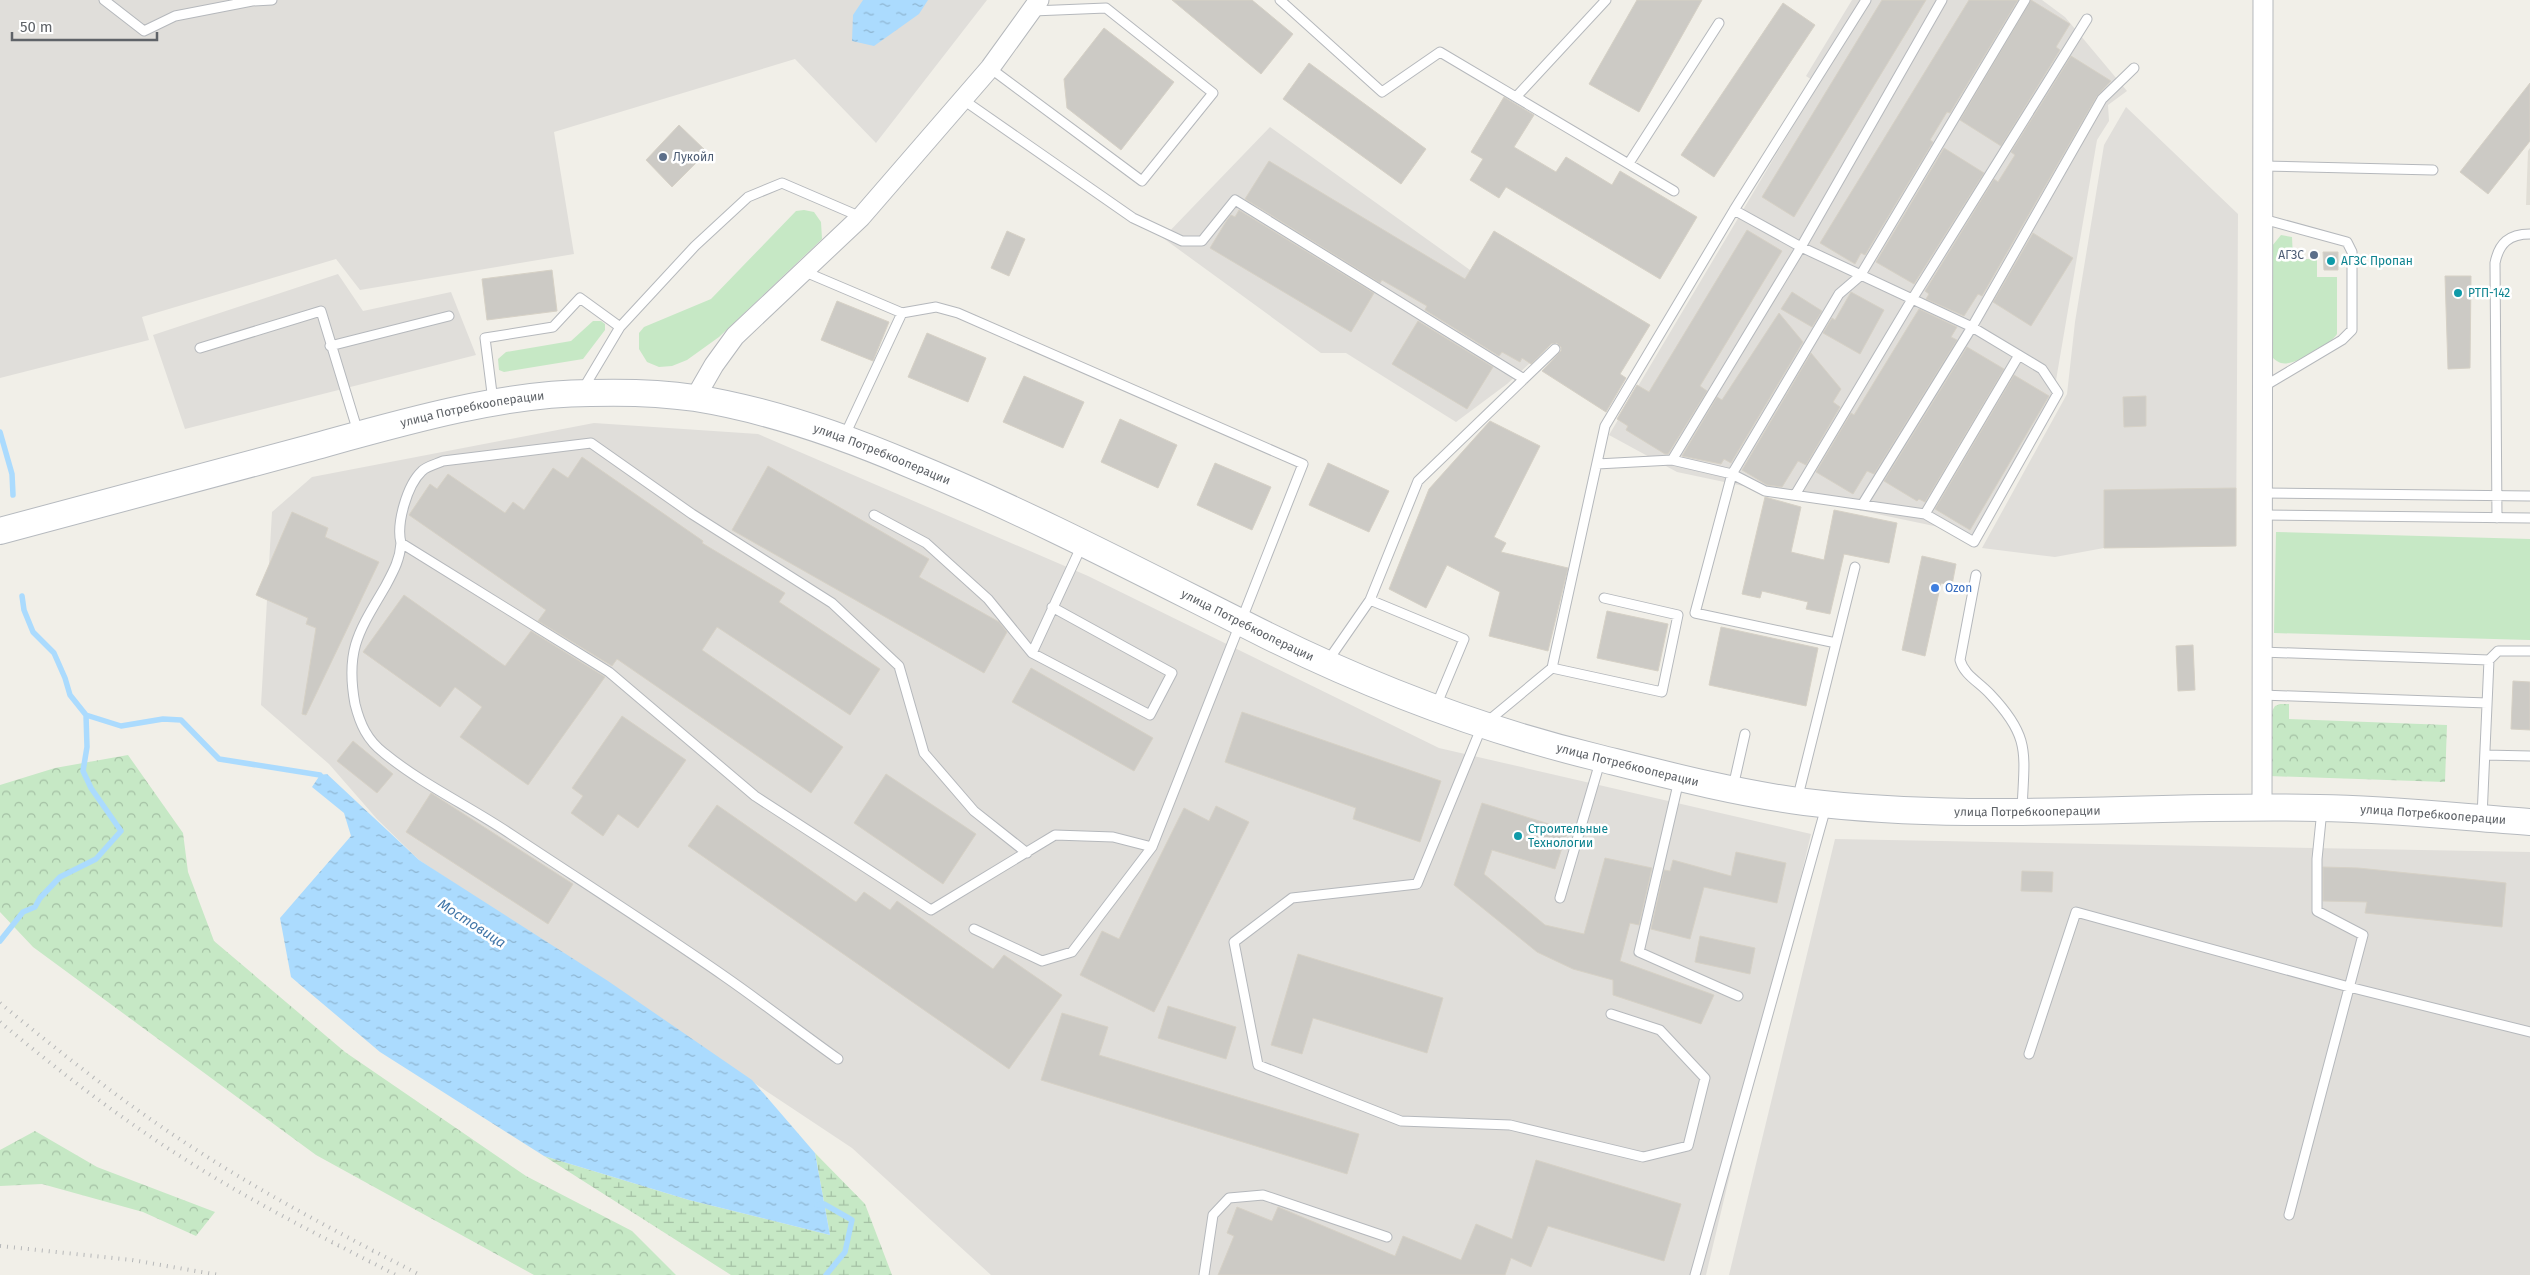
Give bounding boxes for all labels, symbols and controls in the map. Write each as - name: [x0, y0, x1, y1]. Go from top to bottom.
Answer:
- scale bar: [12, 10, 158, 42]
- text: 50 m: [20, 18, 53, 36]
- place label: Лукойл: [673, 150, 714, 164]
- marker: Лукойл: [657, 151, 669, 163]
- place label: АГЗС: [2278, 248, 2304, 262]
- marker: АГЗС: [2308, 249, 2320, 261]
- place label: АГЗС Пропан: [2341, 254, 2413, 268]
- marker: АГЗС Пропан: [2325, 255, 2337, 267]
- place label: РТП-142: [2468, 286, 2510, 300]
- marker: РТП-142: [2452, 287, 2464, 299]
- street label: улица Потребкооперации: [399, 388, 545, 430]
- street label: улица Потребкооперации: [812, 421, 953, 488]
- place label: Ozon: [1945, 581, 1972, 595]
- marker: Ozon: [1929, 582, 1941, 594]
- street label: улица Потребкооперации: [1179, 586, 1316, 664]
- street label: улица Потребкооперации: [1555, 740, 1700, 789]
- street label: улица Потребкооперации: [2360, 802, 2507, 827]
- street label: улица Потребкооперации: [1954, 804, 2101, 819]
- place label: Строительные Технологии: [1528, 822, 1608, 850]
- marker: Строительные Технологии: [1512, 830, 1524, 842]
- water label: Мостовица: [435, 895, 509, 952]

